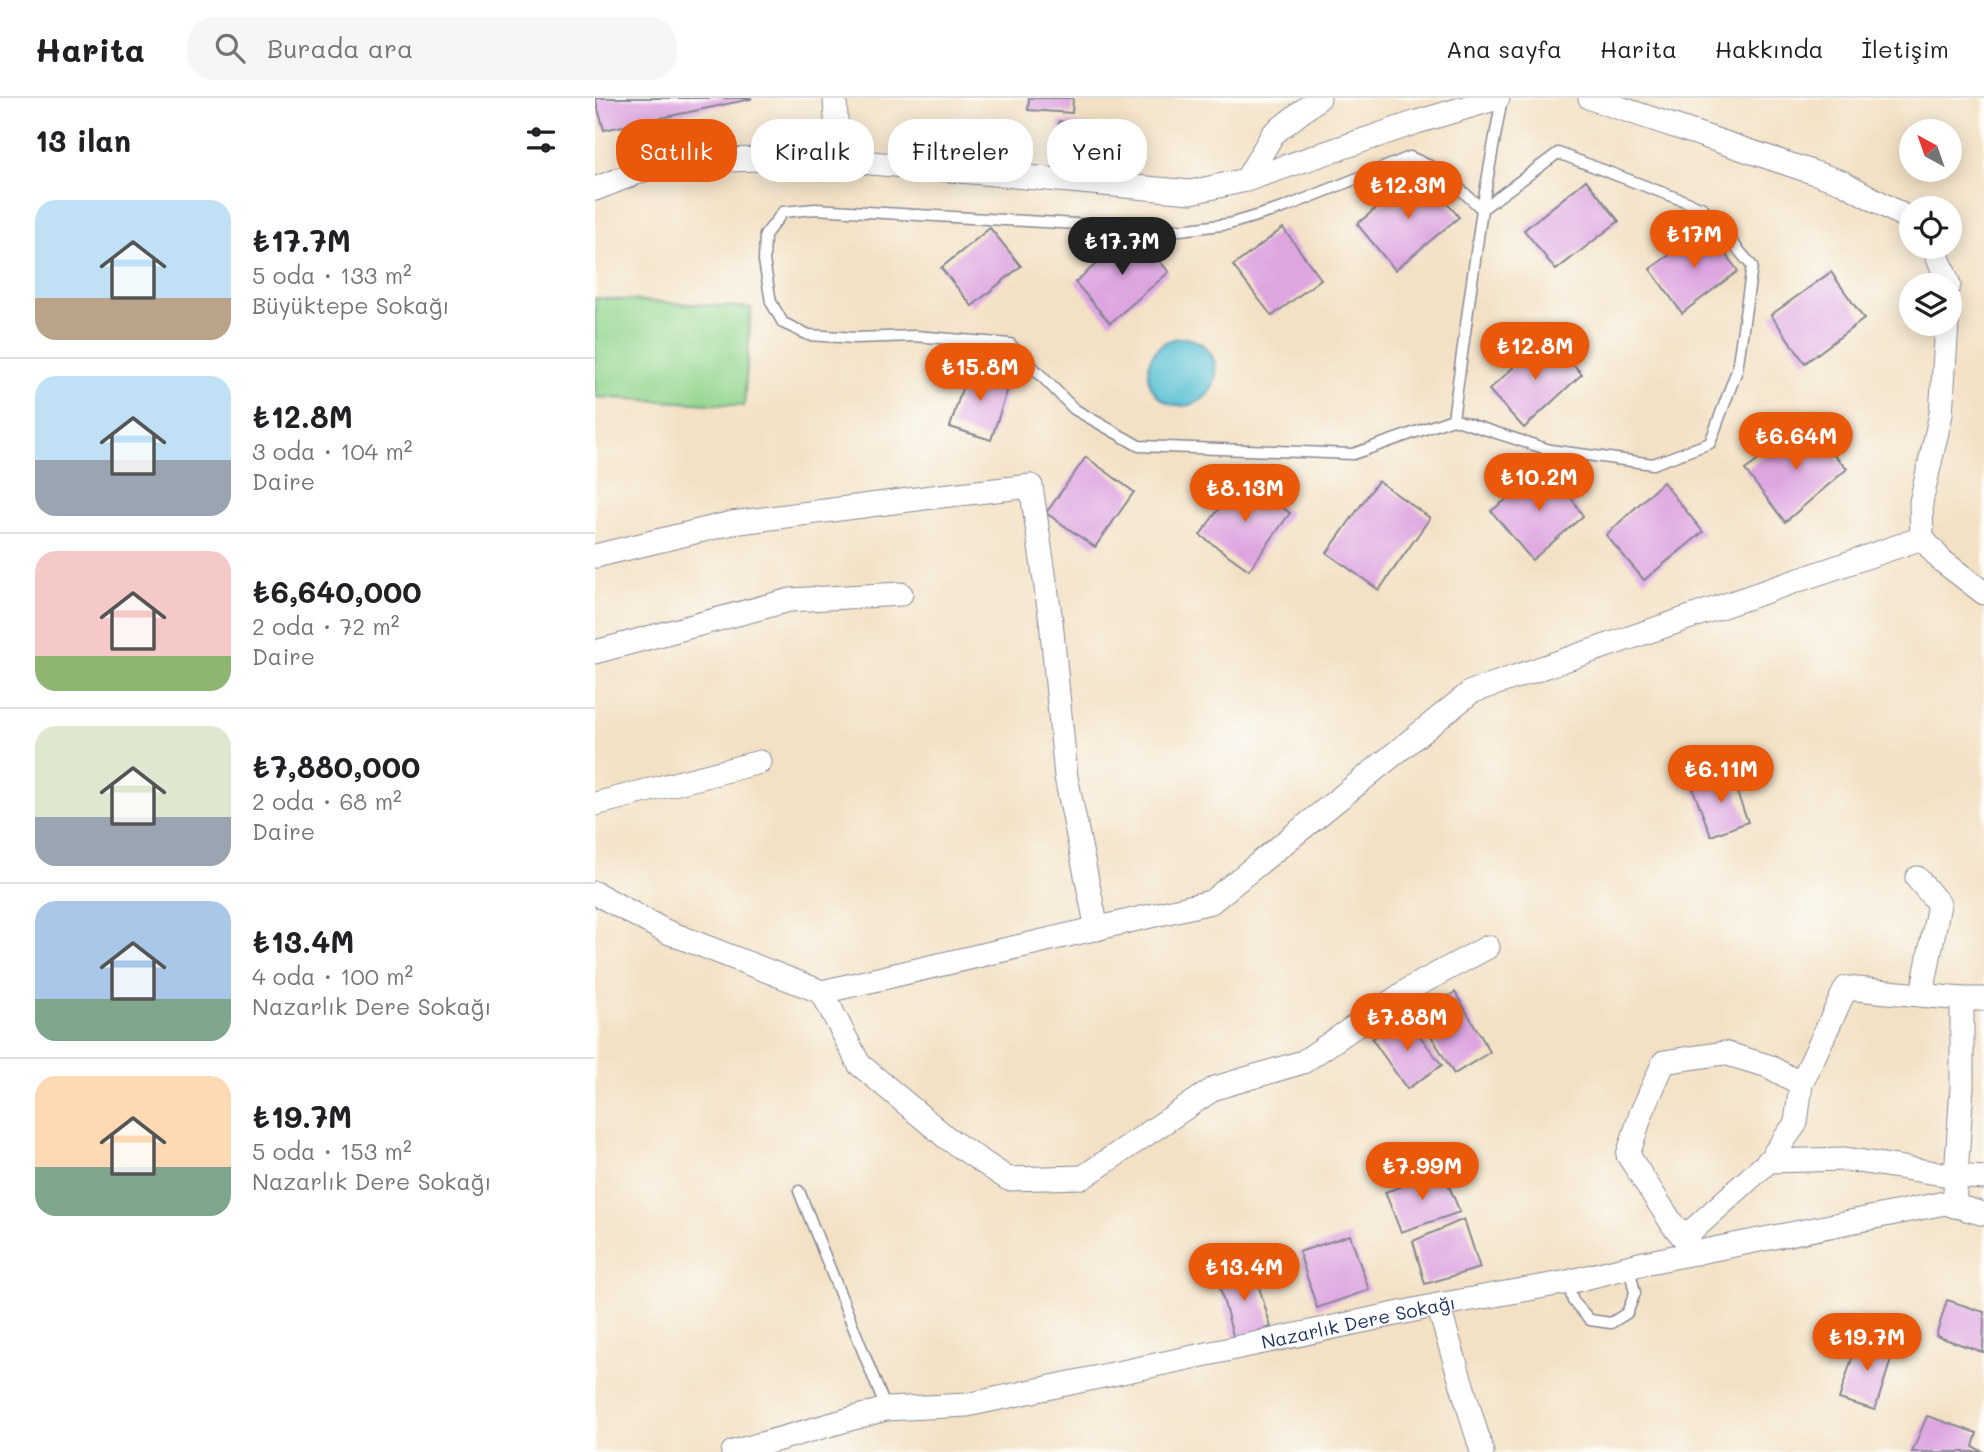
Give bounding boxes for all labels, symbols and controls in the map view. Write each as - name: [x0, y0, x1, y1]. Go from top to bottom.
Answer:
- search box: [187, 17, 677, 80]
- text: Harita: [35, 27, 145, 70]
- icon: search: [211, 29, 249, 67]
- text: Burada ara: [267, 31, 413, 65]
- text: Ana sayfa: [1446, 33, 1562, 64]
- text: Harita: [1600, 33, 1677, 64]
- text: Hakkında: [1715, 33, 1824, 64]
- text: İletişim: [1862, 33, 1949, 64]
- chip: Satılık: [616, 119, 737, 182]
- chip: Kiralık: [751, 119, 874, 182]
- chip: Filtreler: [888, 119, 1033, 182]
- chip: Yeni: [1047, 119, 1147, 182]
- north arrow: [1899, 119, 1962, 182]
- map controls: [1899, 119, 1962, 336]
- text: 13 ilan: [35, 120, 131, 160]
- icon: filters: [522, 121, 560, 159]
- pin: ₺12.3M: [1351, 162, 1465, 221]
- text: ₺12.3M: [1370, 169, 1446, 199]
- button: locate: [1899, 196, 1962, 259]
- pin: ₺17M: [1653, 211, 1735, 270]
- pin: ₺17.7M: [1065, 218, 1179, 277]
- text: ₺17M: [1666, 218, 1722, 248]
- text: ₺17.7M: [252, 220, 351, 260]
- text: ₺17.7M: [1084, 225, 1160, 255]
- icon: home: [91, 228, 175, 312]
- text: 5 oda · 133 m²: [252, 260, 412, 290]
- button: layers: [1899, 273, 1962, 336]
- text: Büyüktepe Sokağı: [252, 290, 450, 320]
- pin: ₺12.8M: [1478, 322, 1592, 382]
- text: ₺12.8M: [1496, 330, 1574, 360]
- pin: ₺15.8M: [923, 344, 1037, 403]
- text: ₺15.8M: [941, 351, 1019, 381]
- text: ₺12.8M: [252, 396, 353, 436]
- icon: home: [91, 404, 175, 488]
- pin: ₺6.64M: [1739, 412, 1853, 472]
- text: ₺6.64M: [1755, 420, 1837, 450]
- text: 3 oda · 104 m²: [252, 436, 413, 466]
- pin: ₺10.2M: [1482, 454, 1596, 513]
- text: ₺10.2M: [1500, 461, 1578, 491]
- pin: ₺8.13M: [1188, 464, 1302, 524]
- text: Daire: [252, 466, 315, 496]
- text: ₺8.13M: [1206, 472, 1284, 502]
- text: ₺6,640,000: [252, 571, 422, 611]
- icon: home: [91, 579, 175, 663]
- text: 2 oda · 72 m²: [252, 611, 399, 641]
- text: Daire: [252, 641, 315, 671]
- text: ₺7,880,000: [252, 746, 420, 786]
- pin: ₺6.11M: [1664, 746, 1778, 805]
- text: ₺6.11M: [1684, 753, 1758, 783]
- icon: home: [91, 754, 175, 838]
- text: 2 oda · 68 m²: [252, 786, 402, 816]
- text: Daire: [252, 816, 315, 846]
- text: ₺13.4M: [252, 921, 355, 961]
- icon: home: [91, 929, 175, 1013]
- text: 4 oda · 100 m²: [252, 961, 413, 991]
- text: Nazarlık Dere Sokağı: [252, 991, 491, 1021]
- pin: ₺7.88M: [1350, 993, 1464, 1053]
- text: ₺7.88M: [1366, 1001, 1448, 1031]
- text: ₺19.7M: [252, 1096, 352, 1136]
- icon: home: [91, 1104, 175, 1188]
- text: 5 oda · 153 m²: [252, 1136, 412, 1166]
- pin: ₺7.99M: [1365, 1142, 1479, 1202]
- text: ₺7.99M: [1382, 1150, 1462, 1180]
- text: Nazarlık Dere Sokağı: [252, 1166, 491, 1196]
- pin: ₺13.4M: [1187, 1244, 1301, 1303]
- text: ₺13.4M: [1205, 1251, 1283, 1281]
- street label: Nazarlık Dere Sokağı: [1259, 1289, 1457, 1354]
- pin: ₺19.7M: [1810, 1314, 1924, 1373]
- text: ₺19.7M: [1829, 1321, 1905, 1351]

